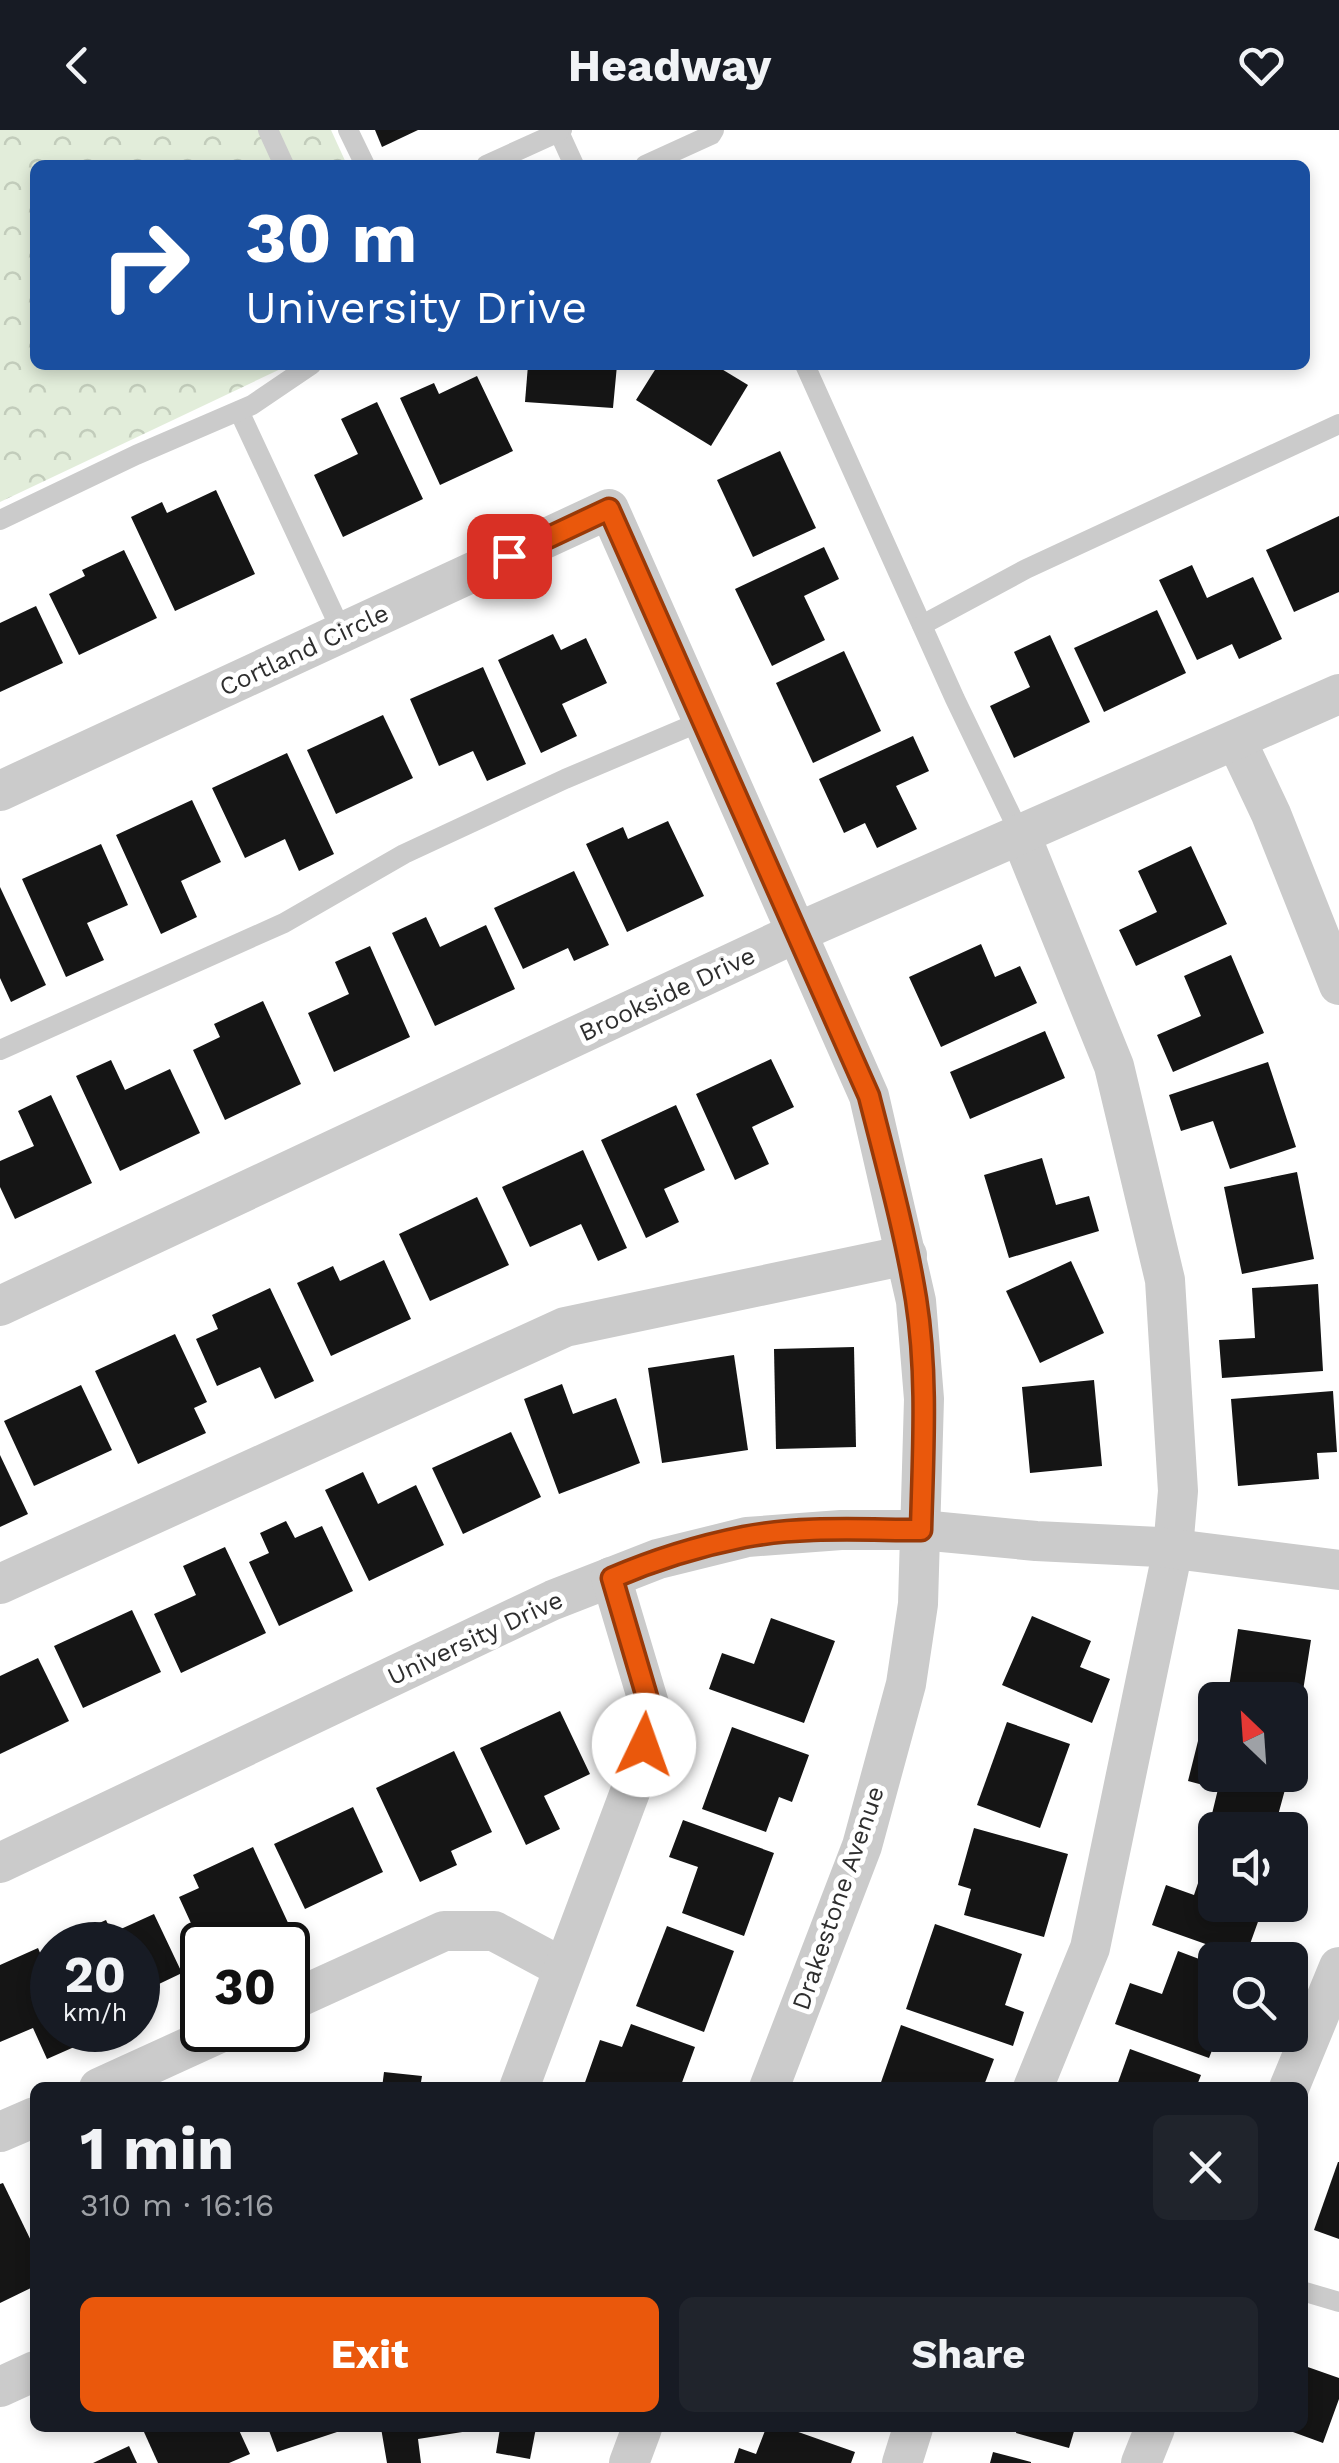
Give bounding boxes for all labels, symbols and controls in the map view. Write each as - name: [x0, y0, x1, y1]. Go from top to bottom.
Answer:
- icon: back: [50, 38, 105, 93]
- icon: heart: [1234, 38, 1289, 93]
- text: Headway: [568, 39, 771, 92]
- text: 30 m: [245, 197, 417, 279]
- icon: right: [80, 200, 210, 330]
- text: University Drive: [245, 281, 587, 334]
- pin: [467, 514, 552, 599]
- icon: arrive: [482, 529, 537, 584]
- street label: Cortland Circle: [215, 598, 393, 702]
- street label: Brookside Drive: [574, 941, 760, 1047]
- street label: University Drive: [383, 1585, 567, 1691]
- north arrow: [1198, 1682, 1308, 1792]
- map controls: [1198, 1682, 1308, 2052]
- position arrow: [592, 1693, 696, 1797]
- street label: Drakestone Avenue: [786, 1782, 890, 2014]
- button: sound: [1198, 1812, 1308, 1922]
- speed limit sign: 30: [180, 1922, 310, 2052]
- button: search: [1198, 1942, 1308, 2052]
- text: 20: [64, 1945, 126, 2004]
- text: km/h: [63, 1998, 127, 2027]
- text: 1 min: [80, 2113, 234, 2184]
- button: close: [1153, 2115, 1258, 2220]
- text: 310 m · 16:16: [80, 2186, 274, 2224]
- button: Exit: [80, 2297, 659, 2412]
- button: Share: [679, 2297, 1258, 2412]

